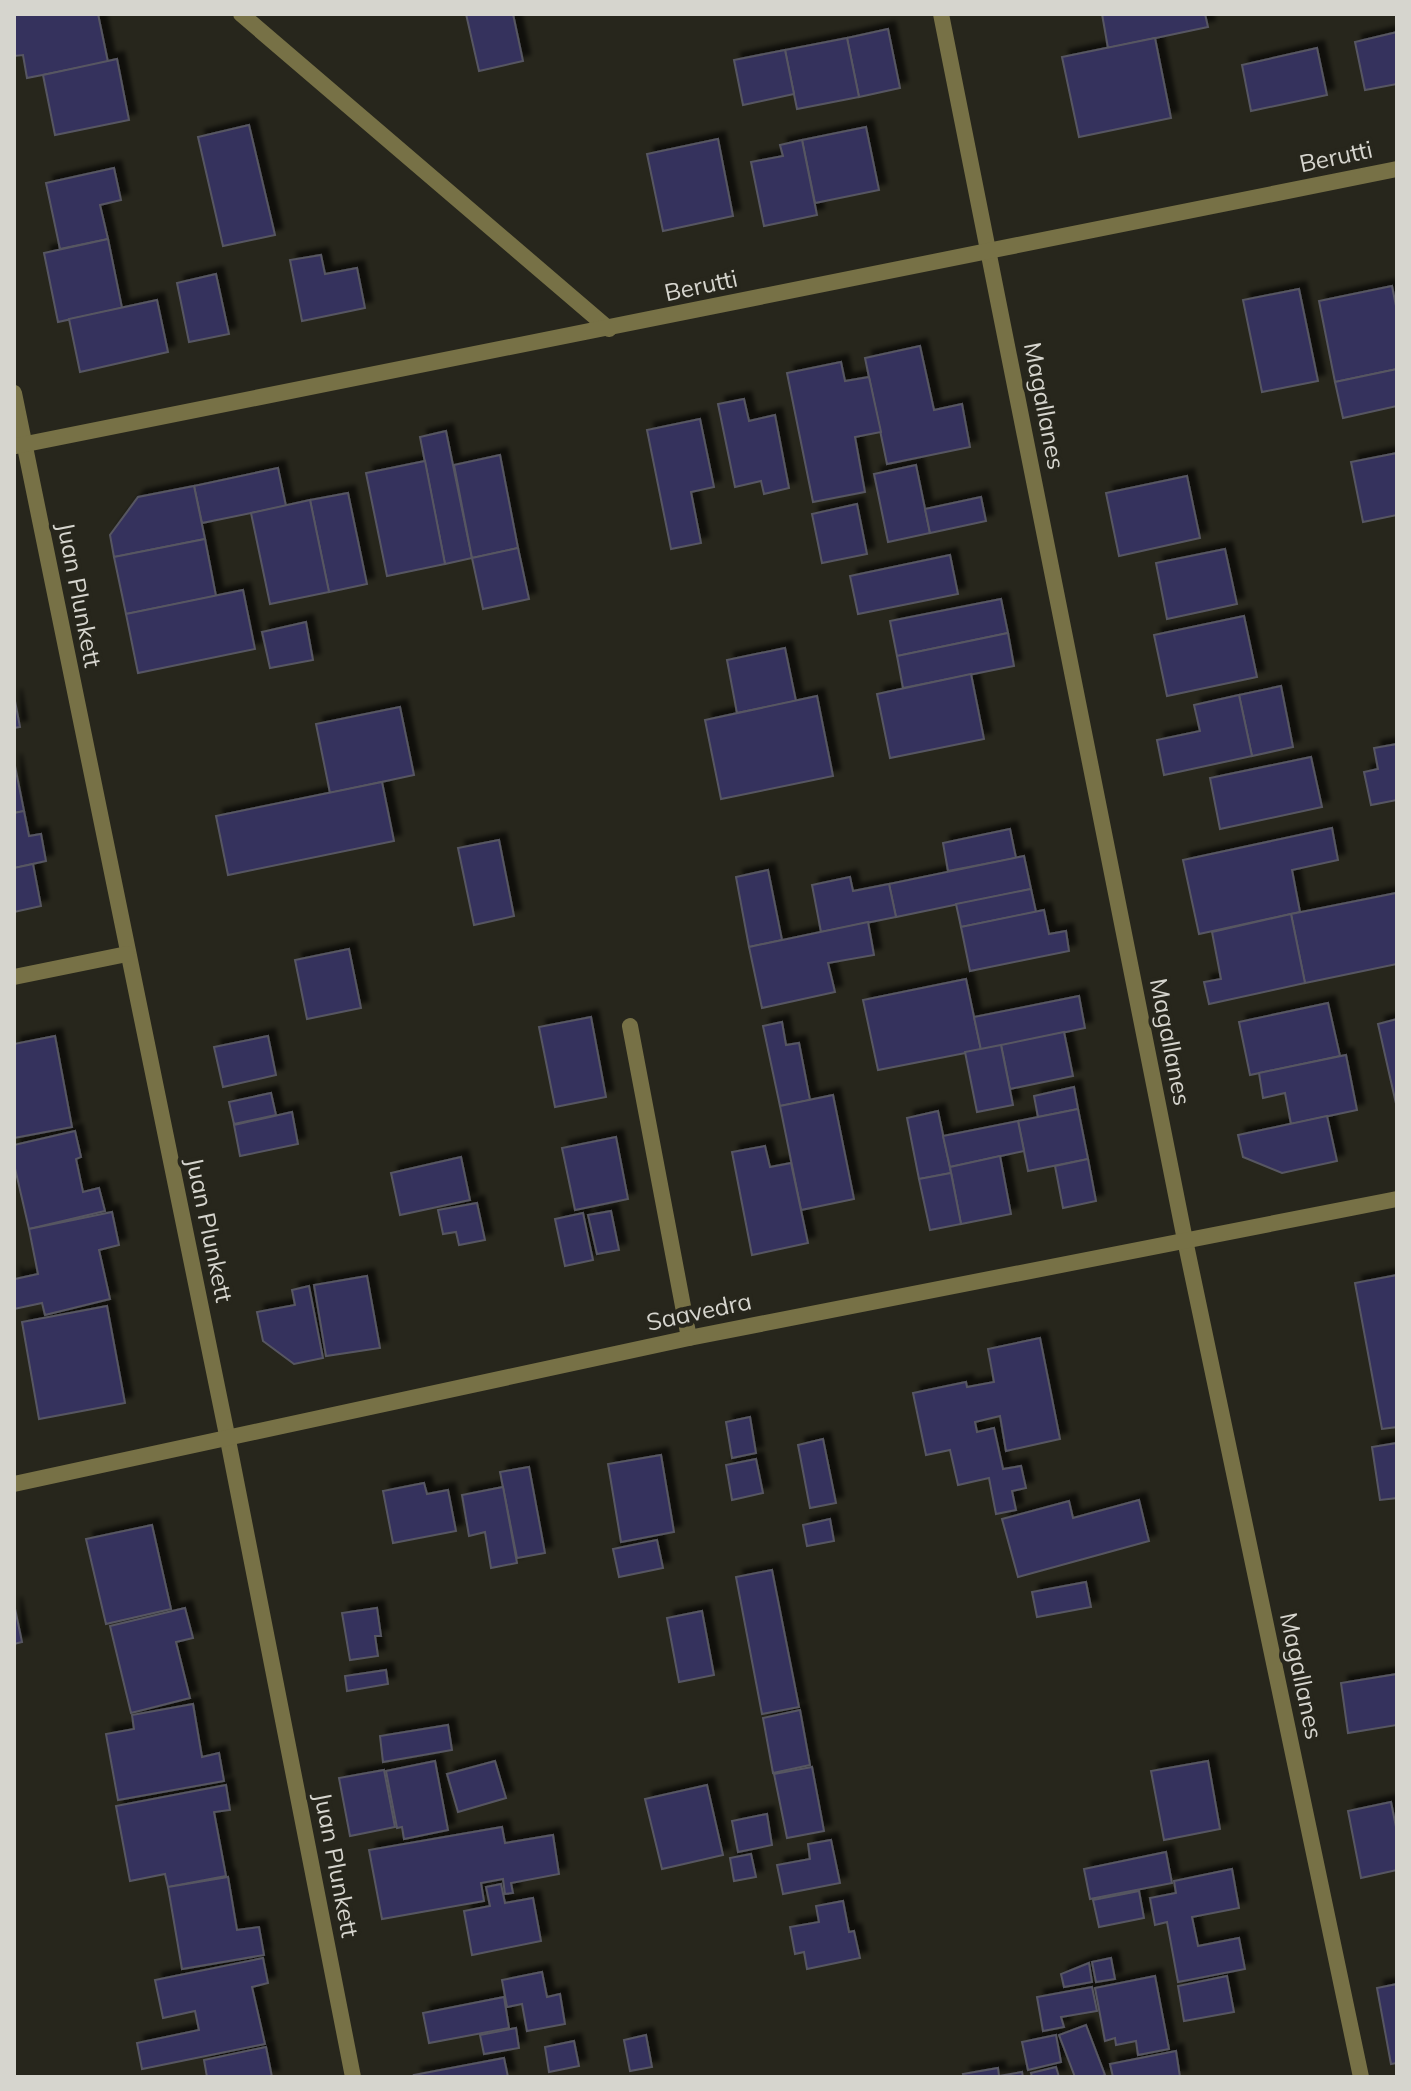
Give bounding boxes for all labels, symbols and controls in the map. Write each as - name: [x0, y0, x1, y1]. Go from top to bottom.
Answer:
- street label: Berutti: [1296, 134, 1375, 178]
- street label: Berutti: [661, 263, 740, 307]
- street label: Magallanes: [1018, 340, 1072, 472]
- street label: Juan Plunkett: [51, 520, 109, 670]
- street label: Magallanes: [1144, 976, 1198, 1108]
- street label: Juan Plunkett: [180, 1155, 240, 1305]
- street label: Saavedra: [644, 1285, 754, 1337]
- street label: Magallanes: [1274, 1610, 1330, 1742]
- street label: Juan Plunkett: [308, 1790, 366, 1940]

